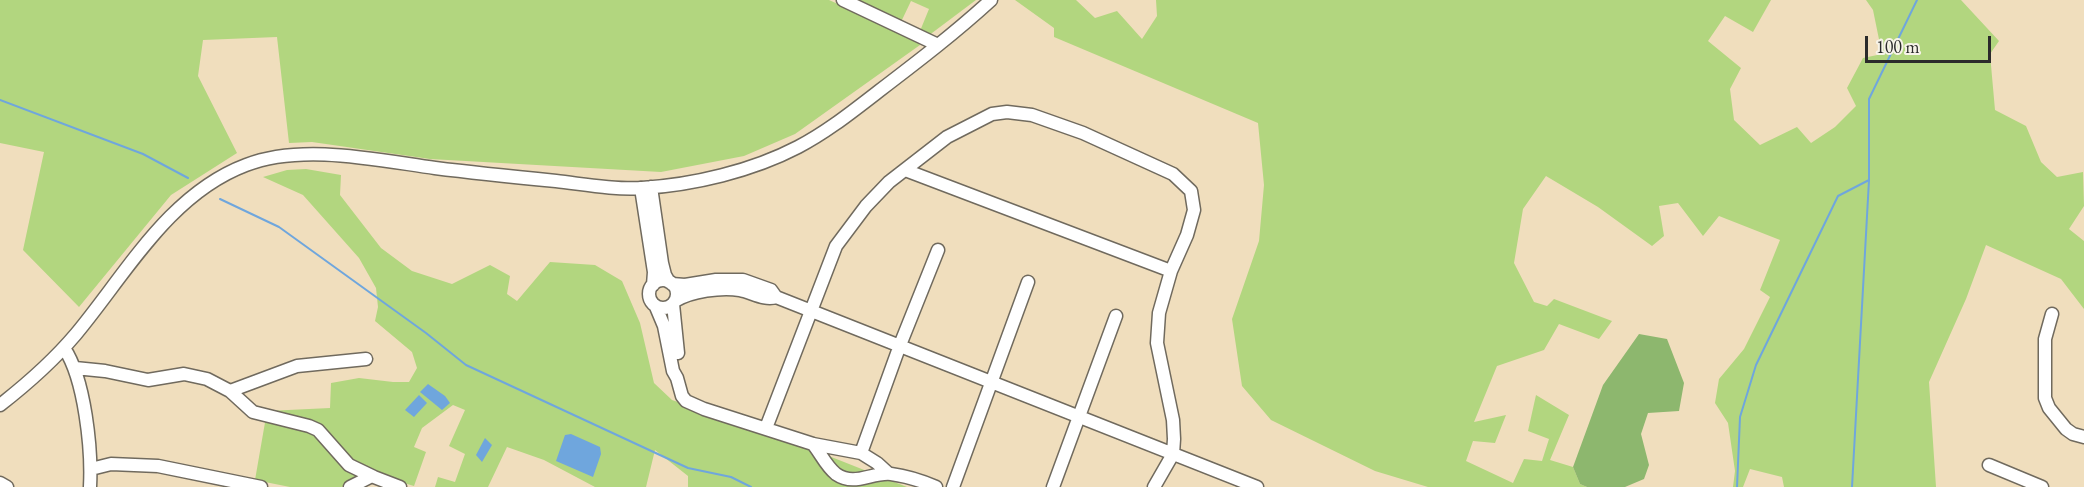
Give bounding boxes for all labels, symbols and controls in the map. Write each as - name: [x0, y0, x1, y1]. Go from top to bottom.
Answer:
- scale bar: [1868, 24, 1994, 62]
- text: 100 m: [1876, 35, 1920, 58]

